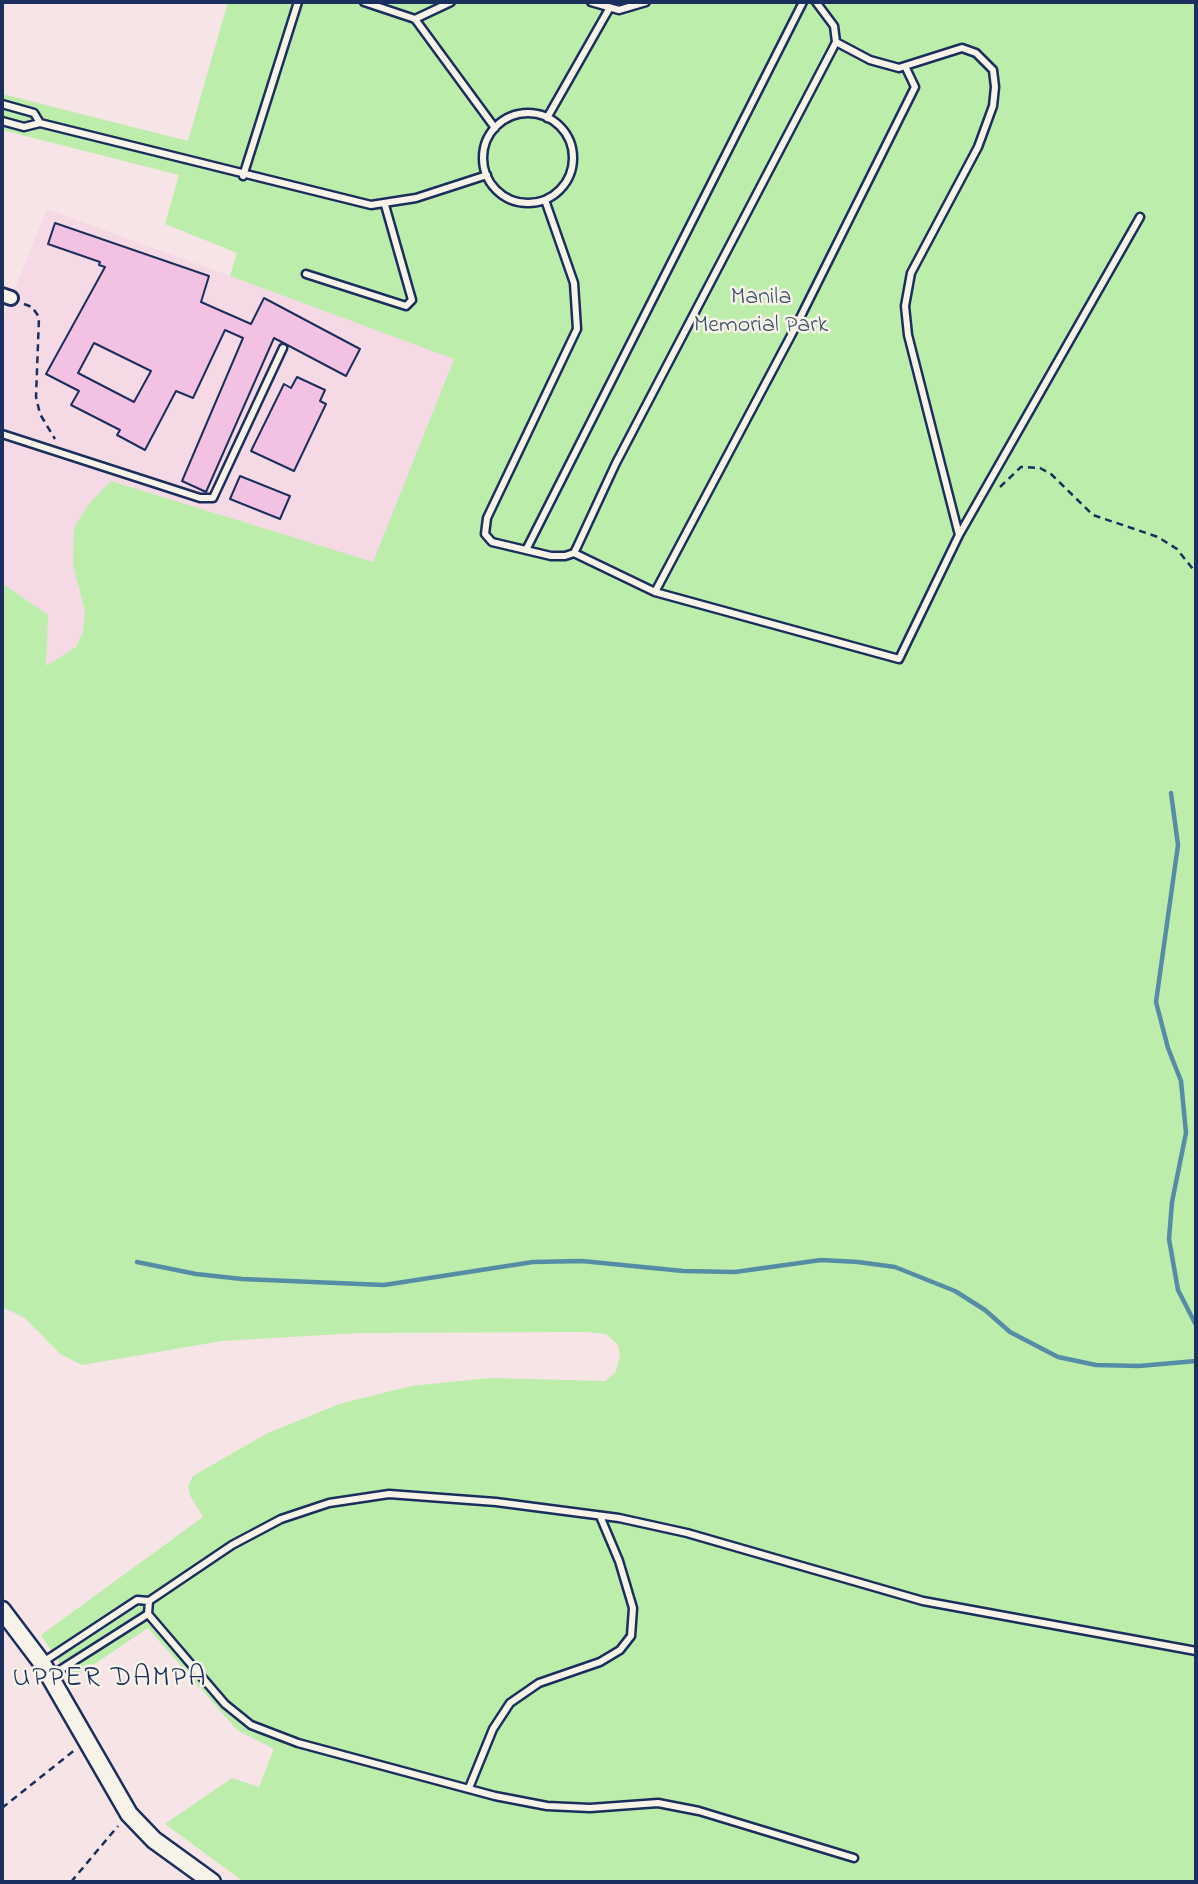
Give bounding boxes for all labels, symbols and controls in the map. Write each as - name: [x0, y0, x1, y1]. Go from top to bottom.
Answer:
- park label: Manila Memorial Park: [694, 285, 828, 341]
- district label: UPPER DAMPA: [14, 1663, 206, 1697]

